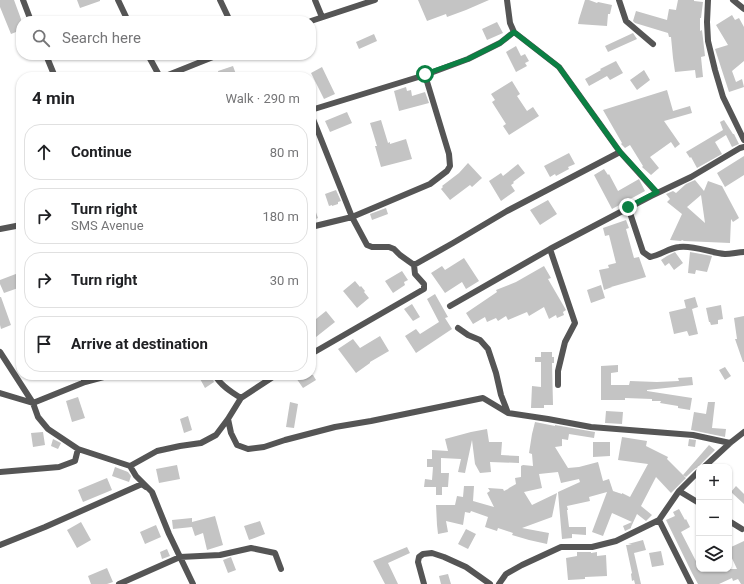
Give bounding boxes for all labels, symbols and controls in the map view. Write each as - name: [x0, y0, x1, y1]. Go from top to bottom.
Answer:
- search box: [16, 16, 316, 60]
- icon: search: [30, 27, 52, 49]
- text: Search here: [62, 29, 141, 47]
- route start: [416, 65, 434, 83]
- text: 4 min: [32, 88, 75, 108]
- text: Walk · 290 m: [225, 91, 300, 106]
- icon: ahead: [33, 141, 55, 163]
- text: Continue: [71, 143, 132, 161]
- text: 80 m: [270, 145, 299, 160]
- route end: [619, 198, 637, 216]
- text: Turn right: [71, 200, 137, 218]
- icon: right: [33, 205, 55, 227]
- text: 180 m: [262, 209, 299, 224]
- text: SMS Avenue: [71, 218, 144, 233]
- icon: right: [33, 269, 55, 291]
- text: Turn right: [71, 271, 137, 289]
- text: 30 m: [270, 273, 299, 288]
- icon: arrive: [33, 333, 55, 355]
- text: Arrive at destination: [71, 335, 208, 353]
- map controls: [696, 464, 732, 572]
- button: +: [696, 464, 732, 500]
- button: −: [696, 500, 732, 536]
- button: layers: [696, 536, 732, 572]

